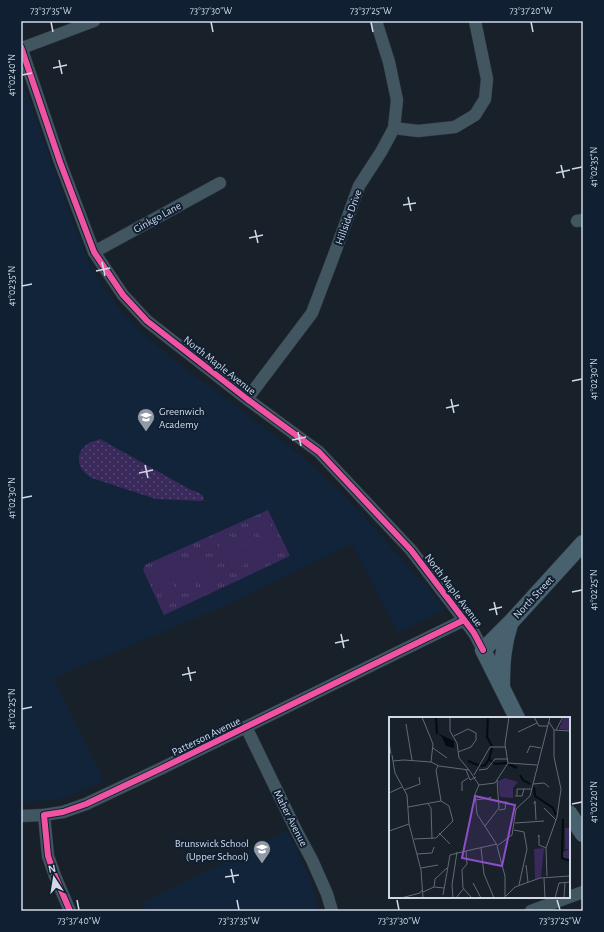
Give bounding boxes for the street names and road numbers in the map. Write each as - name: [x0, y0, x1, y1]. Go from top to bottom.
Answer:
- street label: Hillside Drive: [333, 188, 364, 246]
- street label: Ginkgo Lane: [132, 200, 183, 235]
- street label: North Maple Avenue: [182, 334, 258, 397]
- street label: North Maple Avenue: [423, 552, 485, 629]
- street label: North Street: [511, 574, 556, 621]
- street label: Patterson Avenue: [170, 715, 242, 758]
- street label: Maher Avenue: [272, 788, 310, 848]

